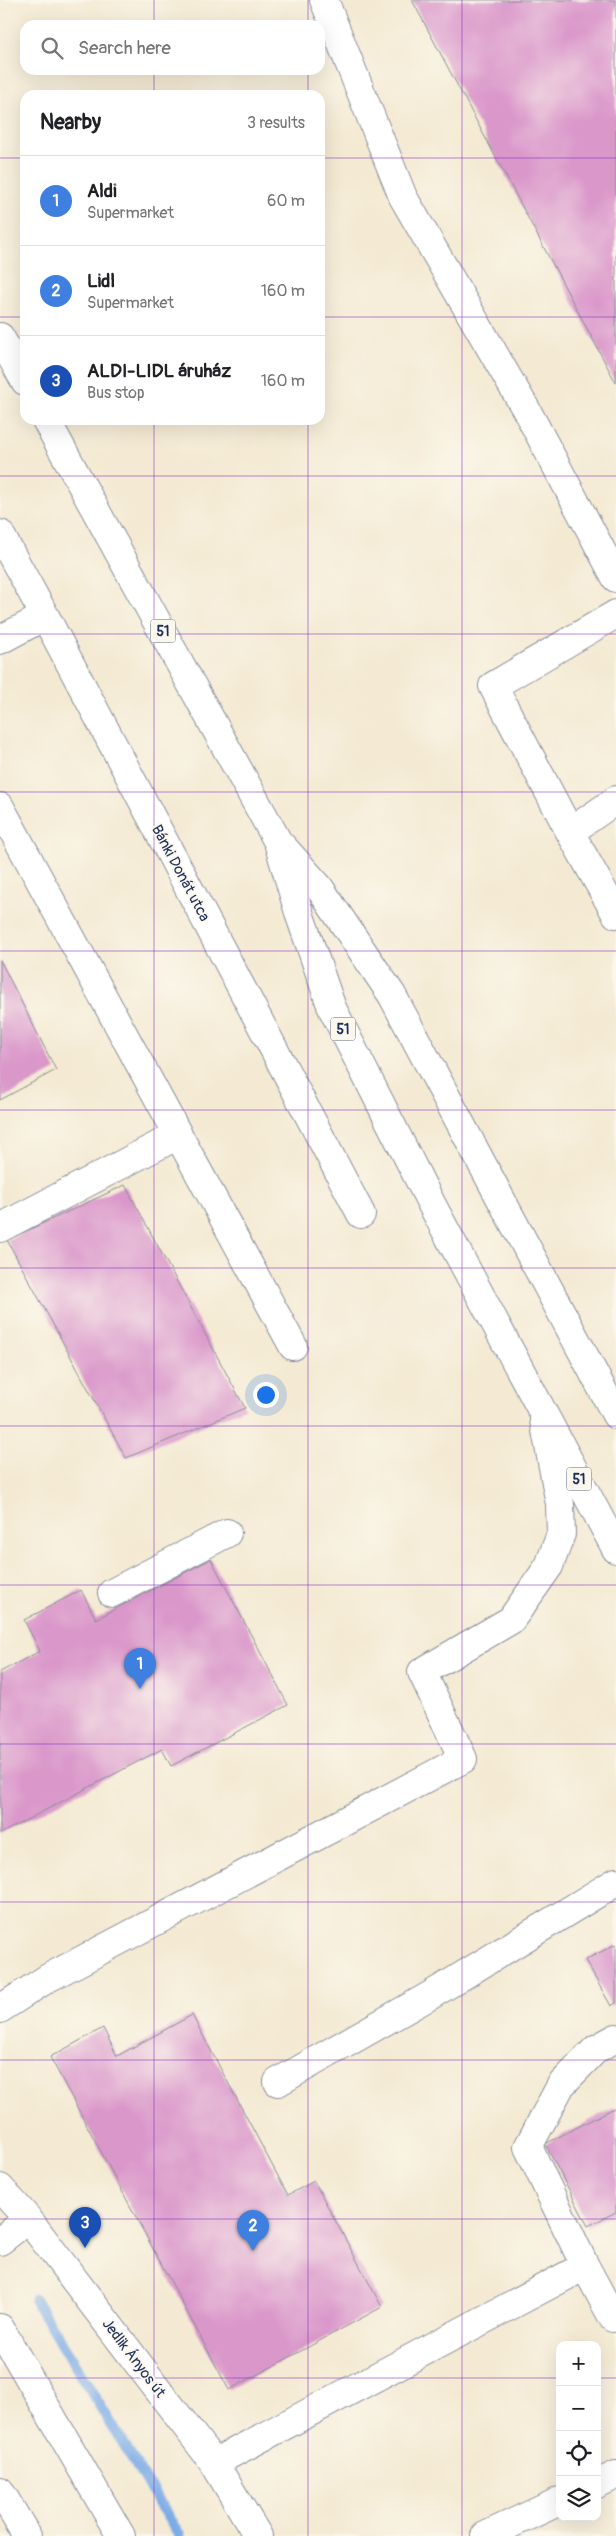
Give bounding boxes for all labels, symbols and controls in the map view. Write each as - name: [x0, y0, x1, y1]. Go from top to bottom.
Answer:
- search box: [20, 20, 325, 75]
- icon: search: [38, 34, 66, 62]
- text: Search here: [78, 36, 171, 60]
- text: Nearby: [40, 109, 101, 136]
- text: 3 results: [247, 113, 305, 133]
- text: Aldi: [87, 179, 117, 203]
- text: 1: [53, 191, 59, 211]
- text: 60 m: [267, 191, 305, 211]
- text: Supermarket: [87, 203, 174, 223]
- text: Lidl: [87, 269, 115, 293]
- text: 2: [52, 281, 60, 301]
- text: 160 m: [261, 281, 305, 301]
- text: Supermarket: [87, 293, 174, 313]
- text: ALDI-LIDL áruház: [87, 359, 231, 383]
- text: 3: [52, 371, 60, 391]
- text: 160 m: [261, 371, 305, 391]
- text: Bus stop: [87, 383, 145, 403]
- road number: 51: [150, 620, 176, 642]
- street label: Bánki Donát utca: [147, 822, 214, 925]
- road number: 51: [330, 1018, 356, 1040]
- your location: [253, 1382, 279, 1408]
- road number: 51: [566, 1468, 592, 1490]
- pin: 1: [124, 1648, 156, 1689]
- pin: 3: [69, 2207, 101, 2248]
- pin: 2: [237, 2210, 269, 2251]
- street label: Jedlik Ányos út: [98, 2315, 170, 2402]
- map controls: [556, 2341, 601, 2521]
- button: +: [556, 2341, 601, 2386]
- button: −: [556, 2386, 601, 2431]
- button: locate: [556, 2431, 601, 2476]
- button: layers: [556, 2476, 601, 2521]

